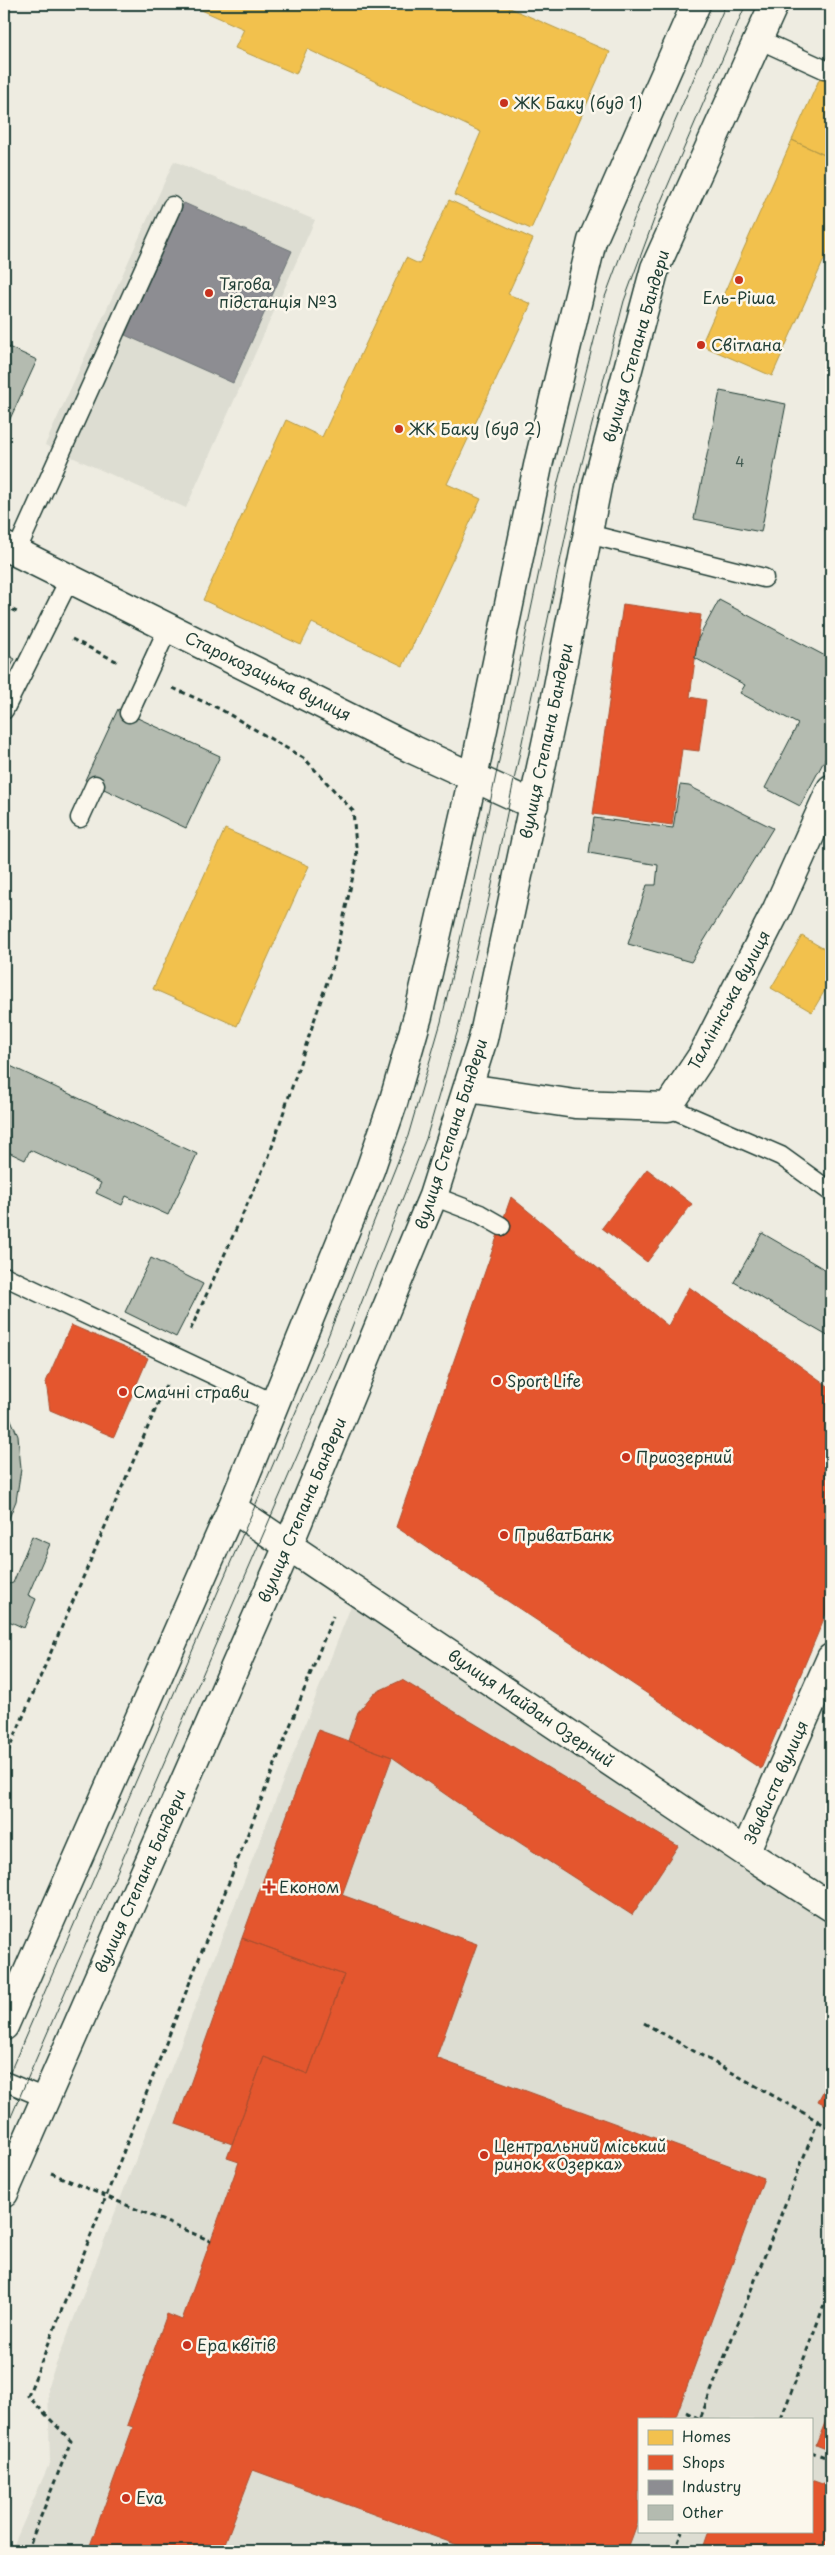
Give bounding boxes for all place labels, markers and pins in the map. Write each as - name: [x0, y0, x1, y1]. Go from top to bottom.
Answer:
- place label: ЖК Баку (буд 1): [513, 90, 642, 114]
- marker: ЖК Баку (буд 1): [498, 97, 510, 109]
- place label: Тягова пiдстанцiя №3: [219, 271, 337, 313]
- marker: Ель-Ріша: [733, 274, 745, 286]
- place label: Ель-Ріша: [702, 285, 776, 309]
- marker: Тягова пiдстанцiя №3: [203, 287, 215, 299]
- place label: Світлана: [711, 332, 782, 356]
- marker: Світлана: [695, 339, 707, 351]
- place label: ЖК Баку (буд 2): [408, 416, 542, 440]
- marker: ЖК Баку (буд 2): [393, 423, 405, 435]
- place label: Sport Life: [507, 1368, 581, 1392]
- marker: Sport Life: [491, 1375, 503, 1387]
- place label: Смачні страви: [133, 1379, 250, 1403]
- marker: Смачні страви: [117, 1386, 129, 1398]
- place label: Приозерний: [636, 1444, 732, 1468]
- marker: Приозерний: [620, 1451, 632, 1463]
- place label: ПриватБанк: [514, 1522, 612, 1546]
- marker: ПриватБанк: [498, 1529, 510, 1541]
- place label: Економ: [279, 1874, 339, 1898]
- marker: Економ: [263, 1881, 275, 1893]
- place label: Центральний міський ринок «Озерка»: [494, 2133, 666, 2175]
- marker: Центральний міський ринок «Озерка»: [478, 2149, 490, 2161]
- place label: Ера квітів: [197, 2332, 276, 2356]
- marker: Ера квітів: [181, 2339, 193, 2351]
- place label: Eva: [136, 2485, 164, 2509]
- marker: Eva: [120, 2492, 132, 2504]

